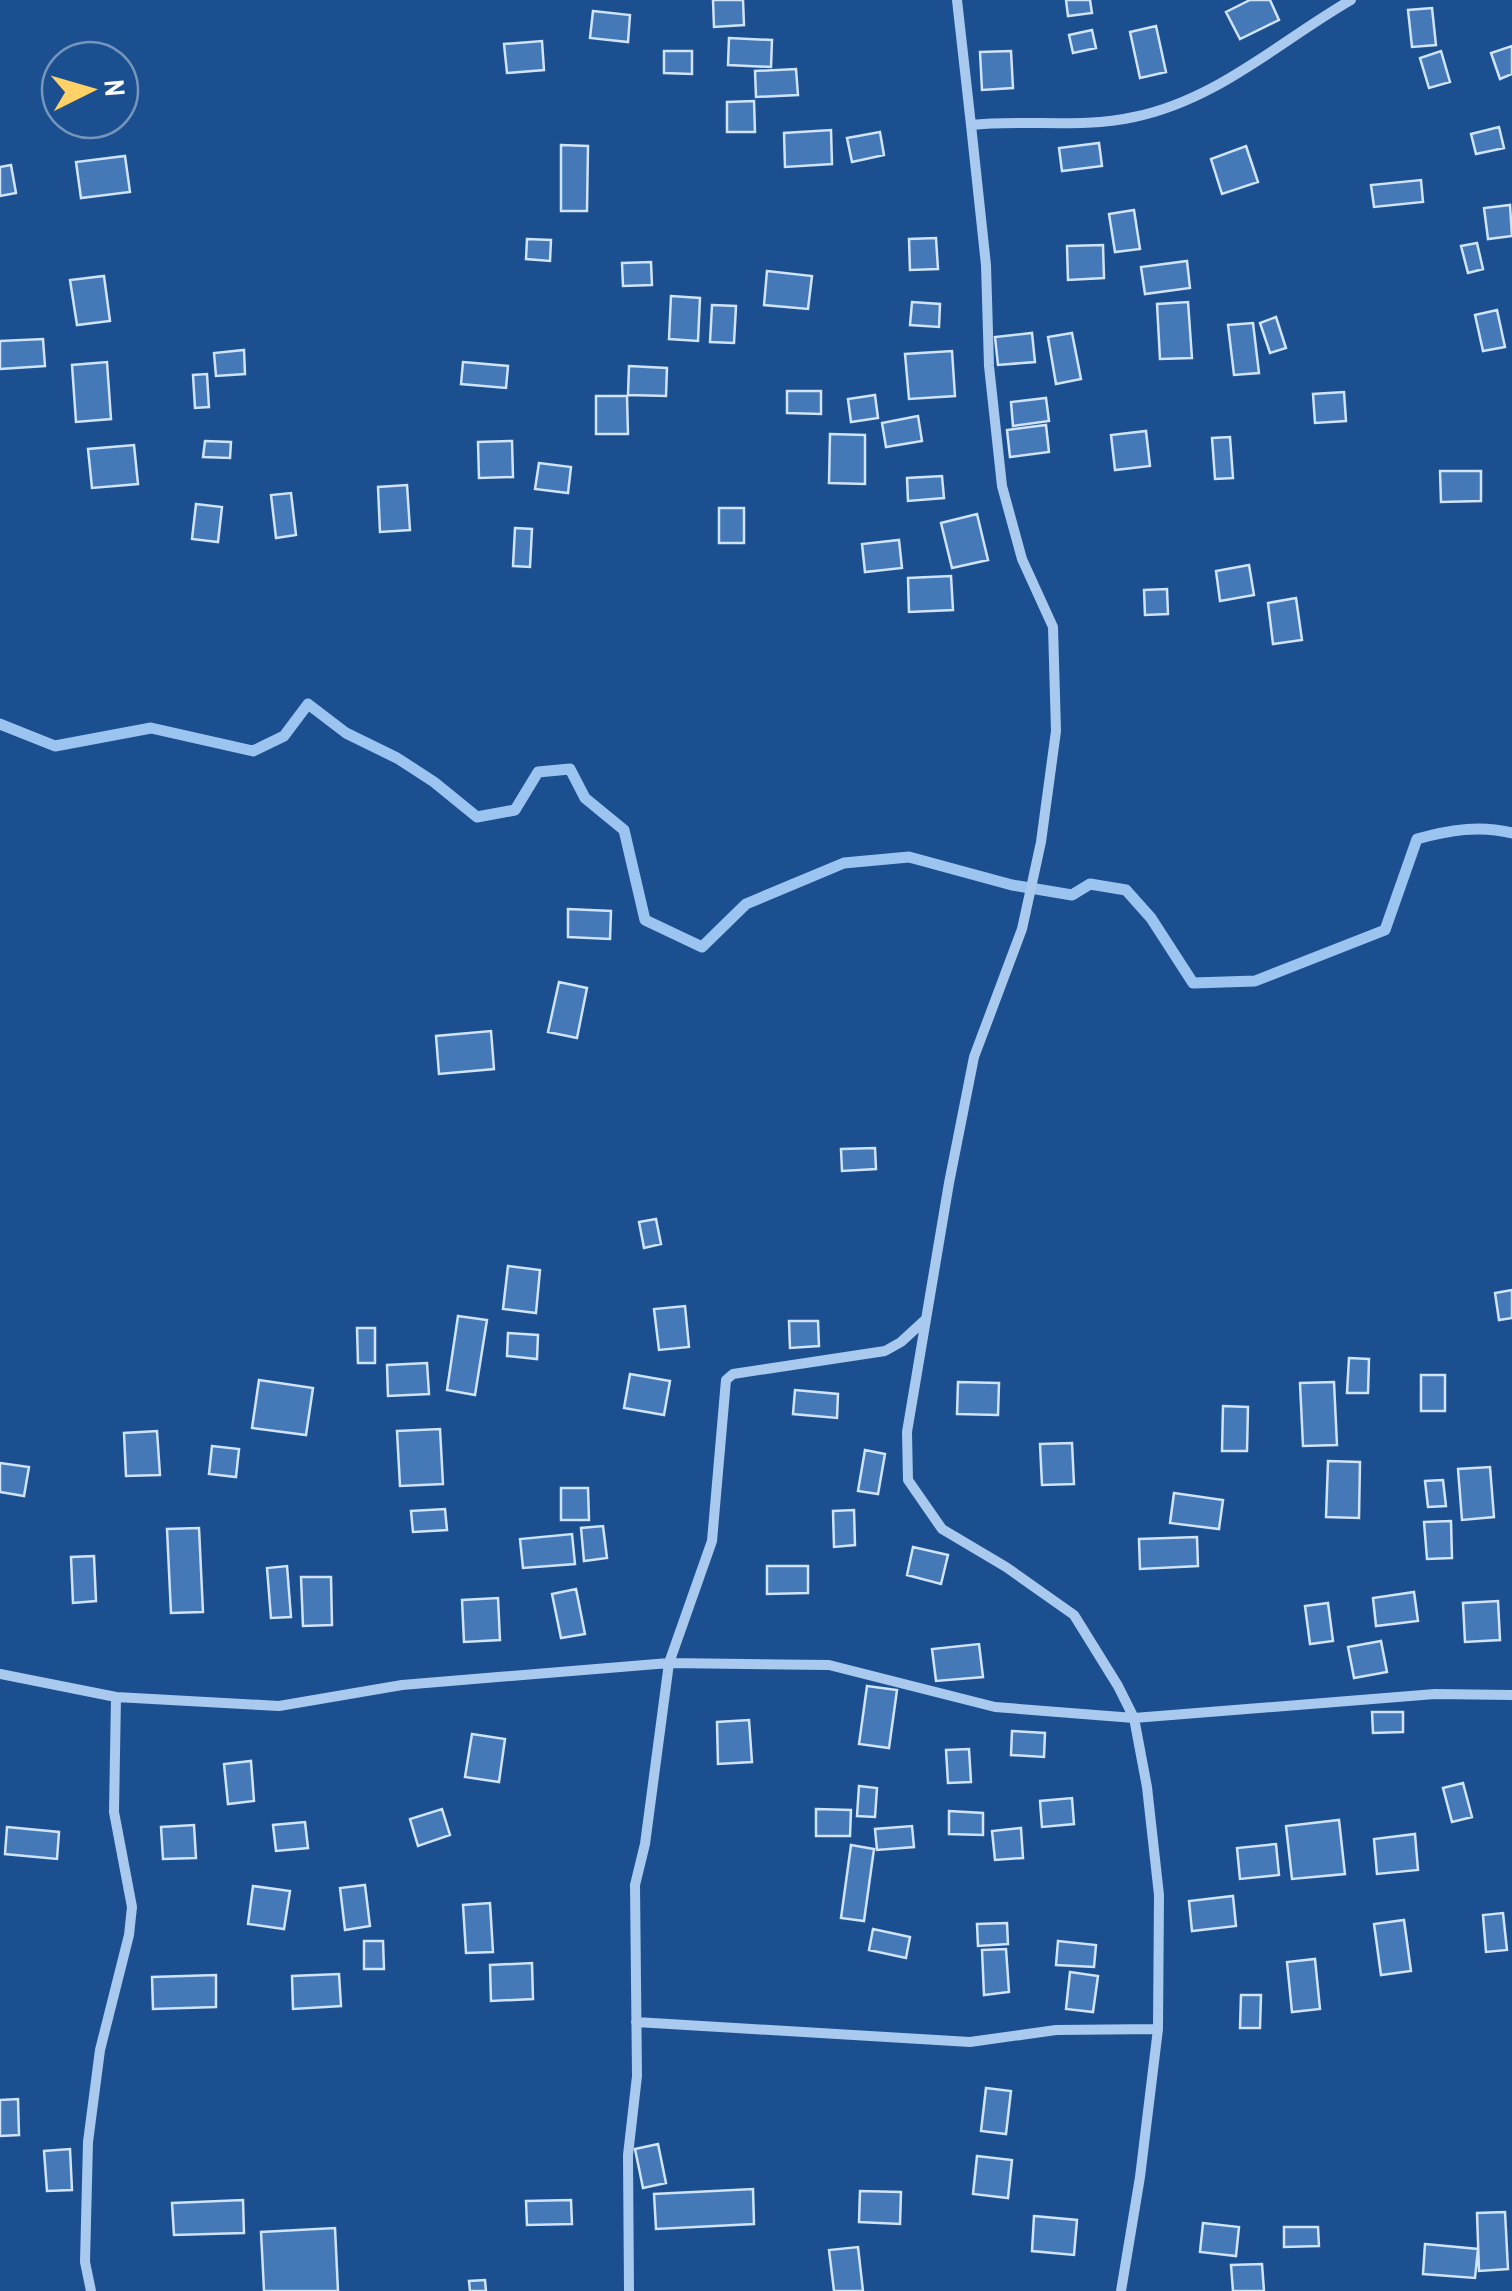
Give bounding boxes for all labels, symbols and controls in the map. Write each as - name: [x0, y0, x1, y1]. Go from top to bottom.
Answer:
- north arrow: [40, 40, 140, 140]
- text: N: [95, 78, 135, 98]

